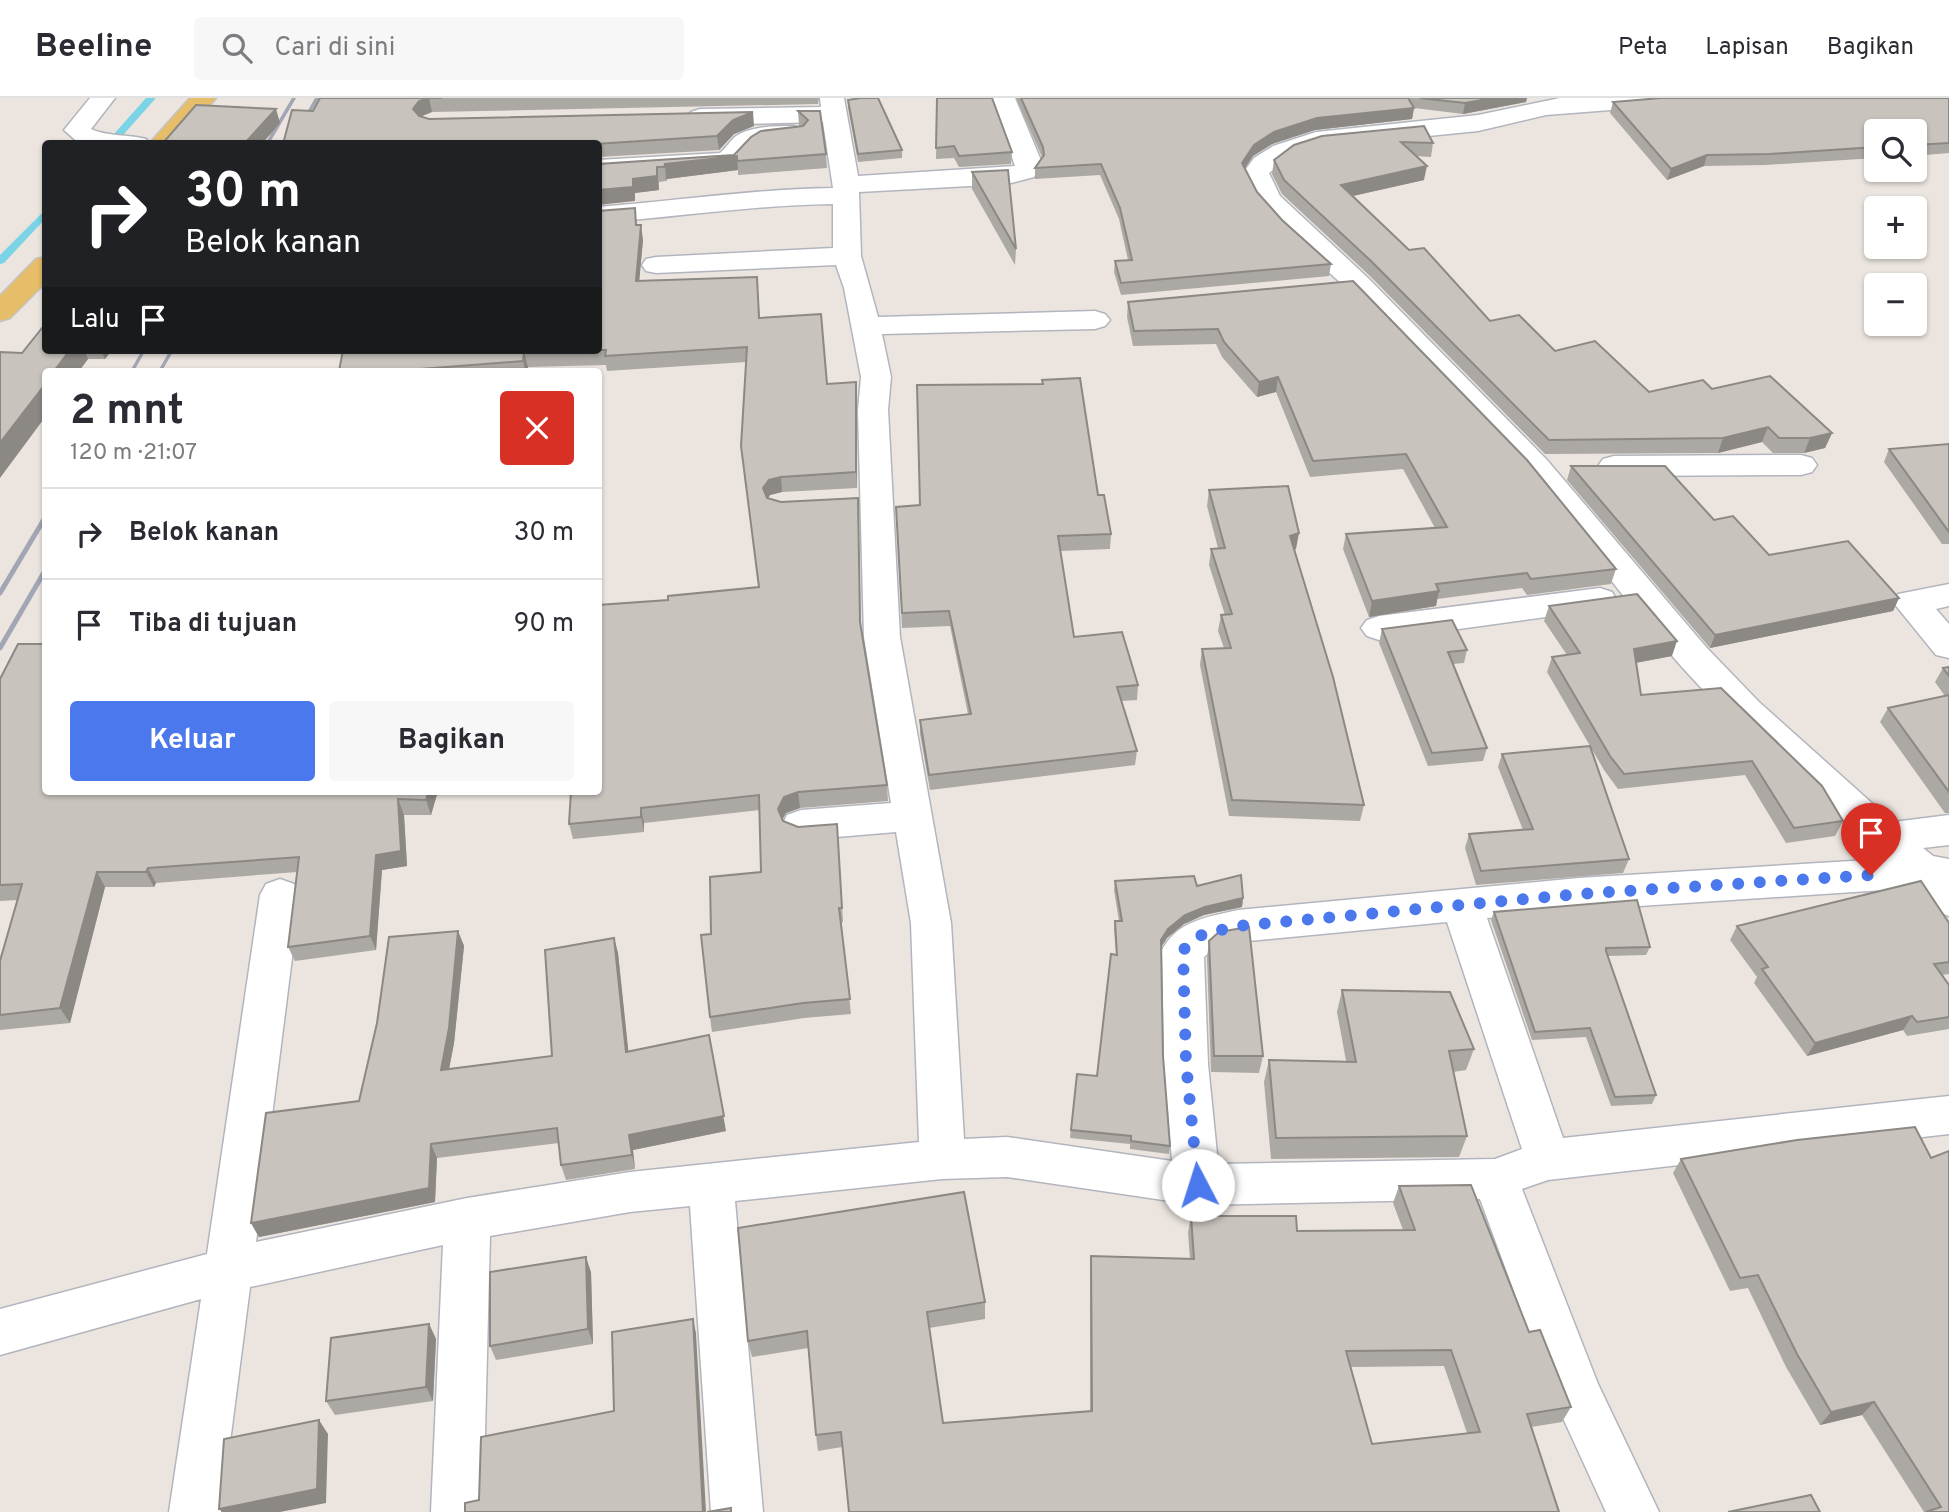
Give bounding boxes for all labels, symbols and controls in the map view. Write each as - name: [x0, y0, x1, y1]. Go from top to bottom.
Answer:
- search box: [194, 17, 684, 80]
- text: Beeline: [35, 27, 152, 69]
- icon: search: [218, 29, 256, 67]
- text: Cari di sini: [274, 32, 395, 65]
- text: Peta: [1618, 33, 1667, 63]
- text: Lapisan: [1705, 33, 1789, 63]
- text: Bagikan: [1827, 33, 1914, 63]
- map controls: [1864, 119, 1927, 336]
- button: search: [1864, 119, 1927, 182]
- text: 30 m: [185, 163, 301, 225]
- icon: right: [70, 168, 161, 259]
- button: +: [1864, 196, 1927, 259]
- text: Belok kanan: [185, 224, 361, 264]
- button: −: [1864, 273, 1927, 336]
- icon: arrive: [134, 301, 172, 339]
- text: Lalu: [70, 304, 120, 337]
- text: 2 mnt: [70, 386, 184, 439]
- button: close: [500, 391, 574, 465]
- text: 120 m · 21:07: [70, 439, 197, 468]
- icon: right: [70, 515, 108, 553]
- text: Belok kanan: [129, 517, 279, 550]
- text: 30 m: [514, 517, 574, 550]
- icon: arrive: [70, 606, 108, 644]
- text: Tiba di tujuan: [129, 608, 297, 641]
- text: 90 m: [514, 608, 574, 641]
- button: Keluar: [70, 701, 315, 781]
- button: Bagikan: [329, 701, 574, 781]
- pin: [1841, 803, 1901, 875]
- icon: arrive: [1852, 814, 1890, 852]
- position arrow: [1161, 1148, 1235, 1222]

